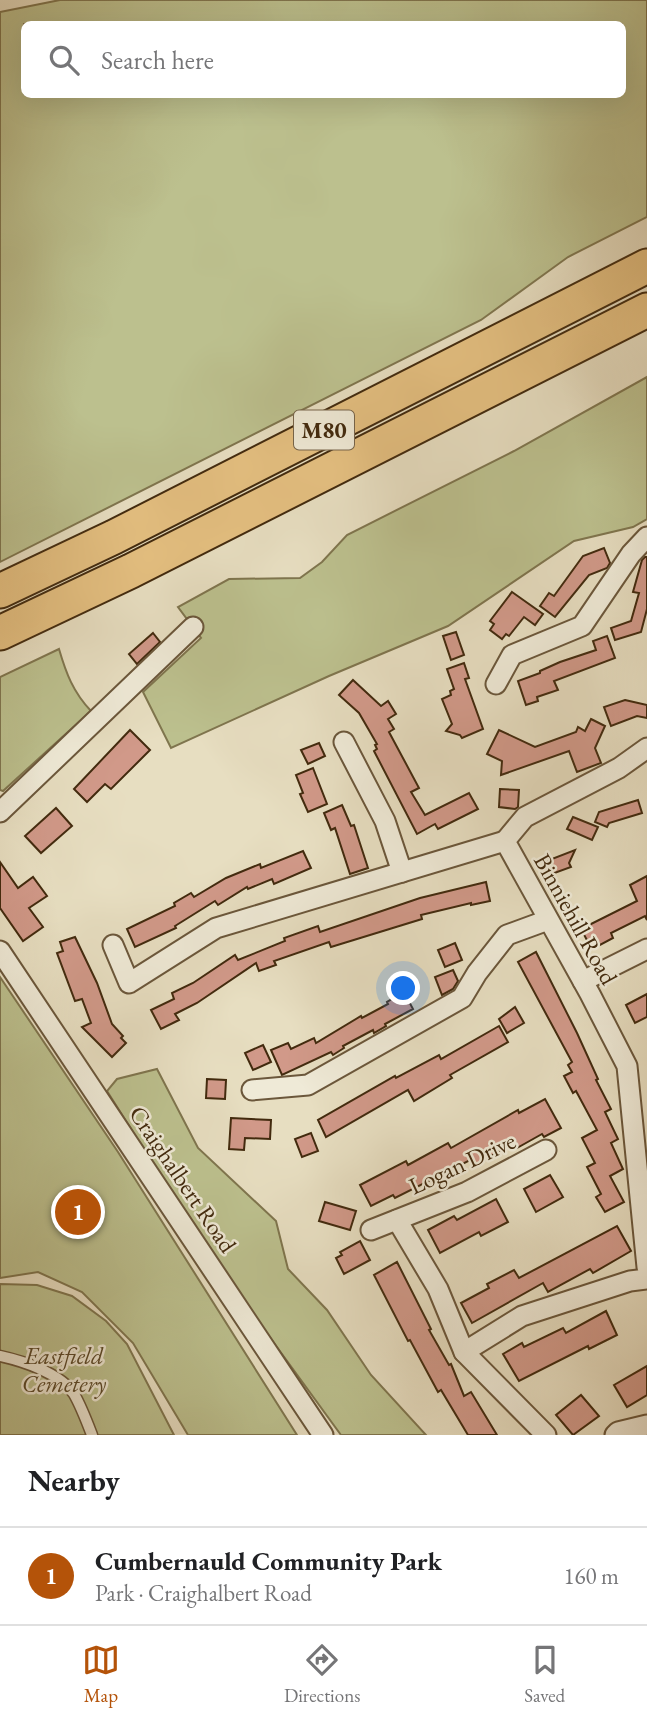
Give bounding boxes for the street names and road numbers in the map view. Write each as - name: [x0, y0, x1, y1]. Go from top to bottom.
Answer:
- road number: M80: [294, 410, 354, 450]
- street label: Binniehill Road: [527, 848, 625, 991]
- street label: Craighalbert Road: [122, 1099, 244, 1259]
- street label: Logan Drive: [403, 1125, 521, 1201]

